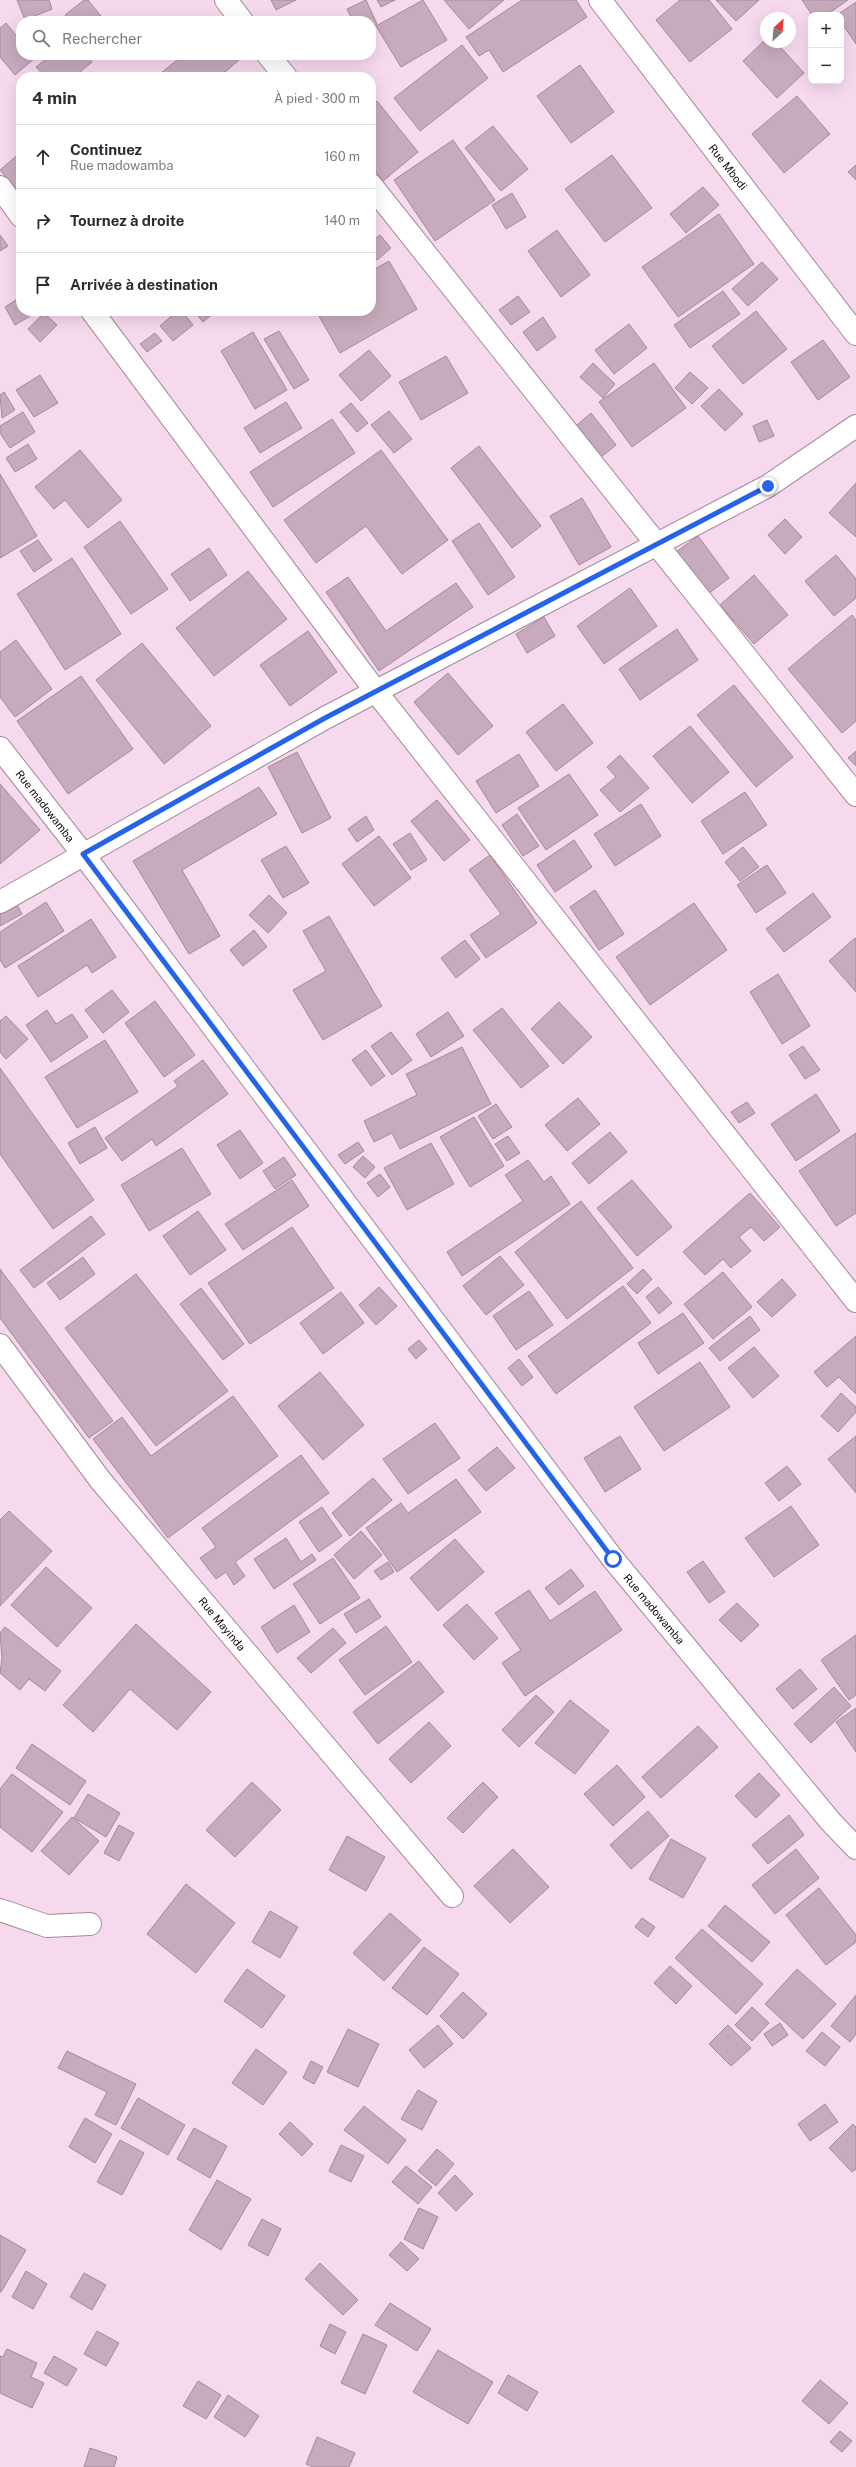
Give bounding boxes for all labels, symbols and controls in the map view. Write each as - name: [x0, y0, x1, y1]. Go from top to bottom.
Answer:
- north arrow: [760, 12, 796, 48]
- map controls: [808, 12, 844, 84]
- button: +: [808, 12, 844, 48]
- search box: [16, 16, 376, 60]
- icon: search: [30, 27, 52, 49]
- text: Rechercher: [62, 30, 142, 47]
- button: −: [808, 48, 844, 84]
- text: 4 min: [32, 88, 77, 108]
- text: À pied · 300 m: [274, 91, 360, 106]
- text: Continuez: [70, 141, 142, 158]
- street label: Rue Mbodi: [707, 142, 749, 192]
- icon: ahead: [32, 146, 54, 168]
- text: 160 m: [324, 149, 360, 164]
- text: Rue madowamba: [70, 158, 173, 173]
- icon: right: [32, 210, 54, 232]
- text: Tournez à droite: [70, 212, 184, 229]
- text: 140 m: [324, 213, 360, 228]
- icon: arrive: [32, 274, 54, 296]
- text: Arrivée à destination: [70, 276, 218, 293]
- route end: [759, 477, 777, 495]
- street label: Rue madowamba: [13, 768, 77, 844]
- route start: [604, 1550, 622, 1568]
- street label: Rue madowamba: [621, 1572, 687, 1646]
- street label: Rue Mayinda: [196, 1595, 248, 1653]

